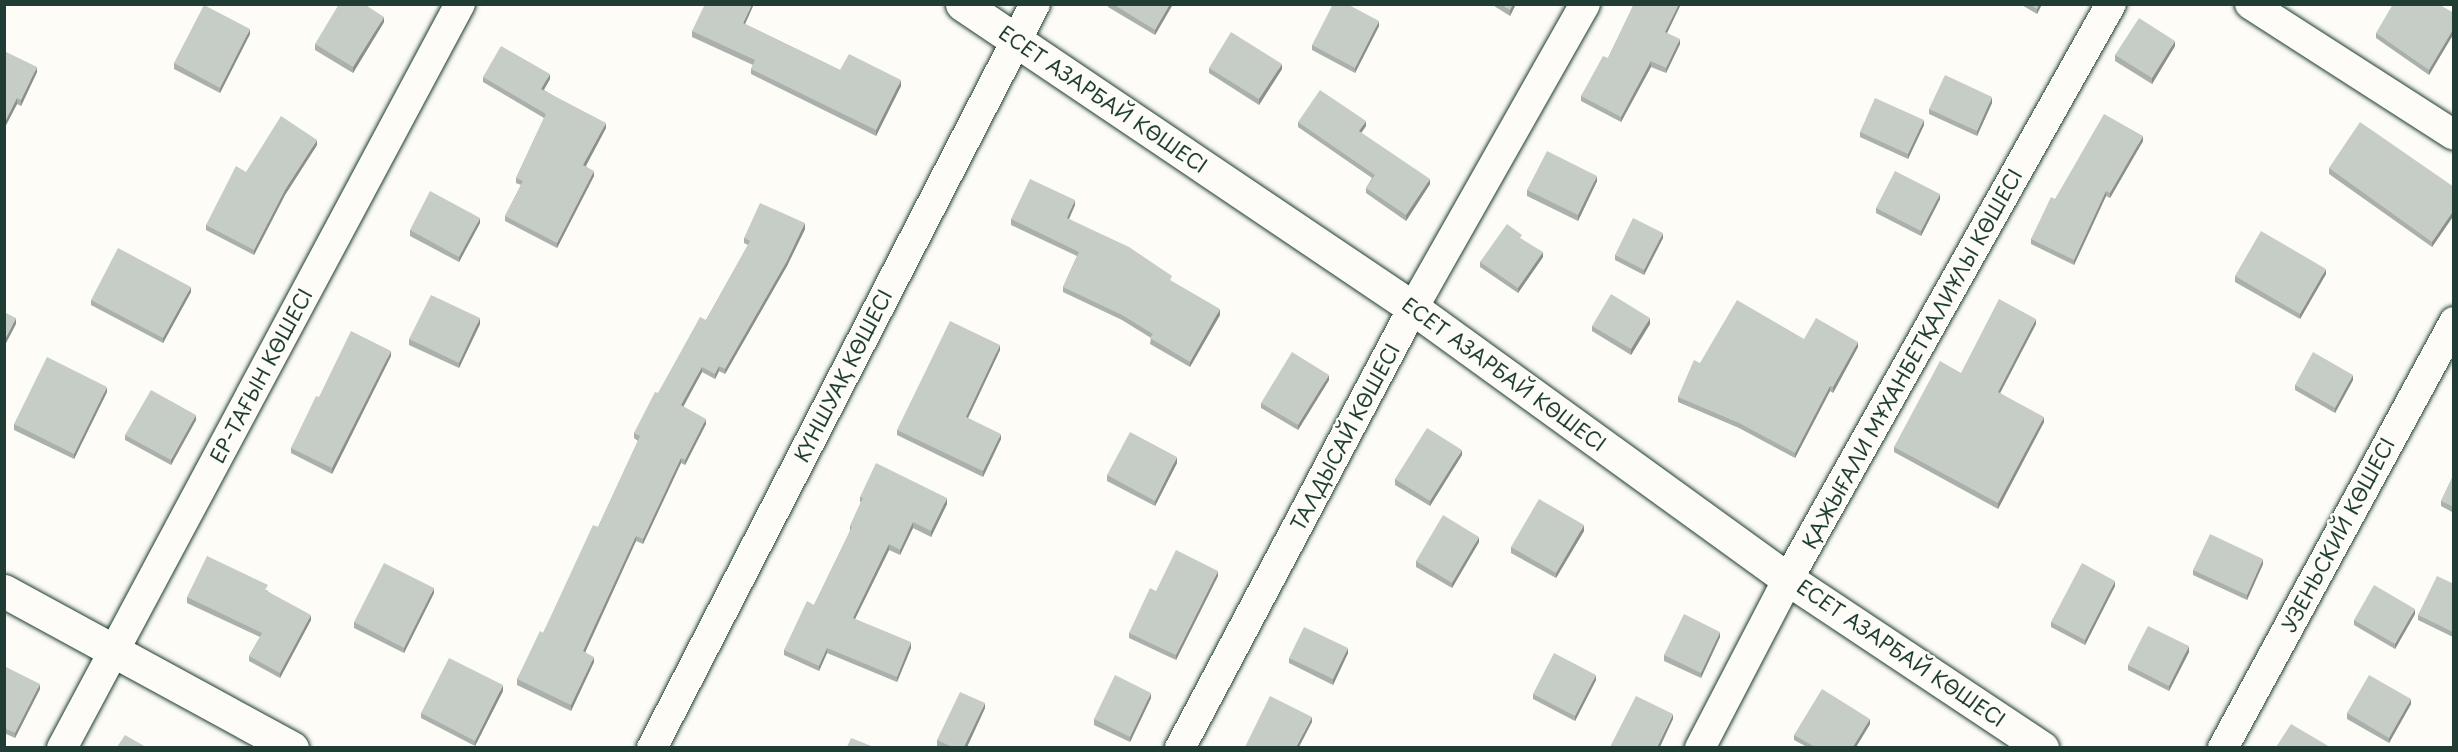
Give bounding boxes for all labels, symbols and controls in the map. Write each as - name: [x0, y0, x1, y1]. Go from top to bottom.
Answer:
- street label: ЕСЕТ АЗАРБАЙ КӨШЕСІ: [994, 20, 1212, 178]
- street label: ҚАЖЫҒАЛИ МҰХАНБЕТҚАЛИҰЛЫ КӨШЕСІ: [1797, 164, 2027, 554]
- street label: ЕР-ТАҒЫН КӨШЕСІ: [205, 285, 317, 467]
- street label: КҮНШУАҚ КӨШЕСІ: [789, 285, 897, 467]
- street label: ЕСЕТ АЗАРБАЙ КӨШЕСІ: [1397, 292, 1611, 456]
- street label: ТАЛДЫСАЙ КӨШЕСІ: [1285, 339, 1405, 535]
- street label: УЗЕНЬСКИЙ КӨШЕСІ: [2277, 434, 2399, 636]
- street label: ЕСЕТ АЗАРБАЙ КӨШЕСІ: [1792, 574, 2010, 732]

